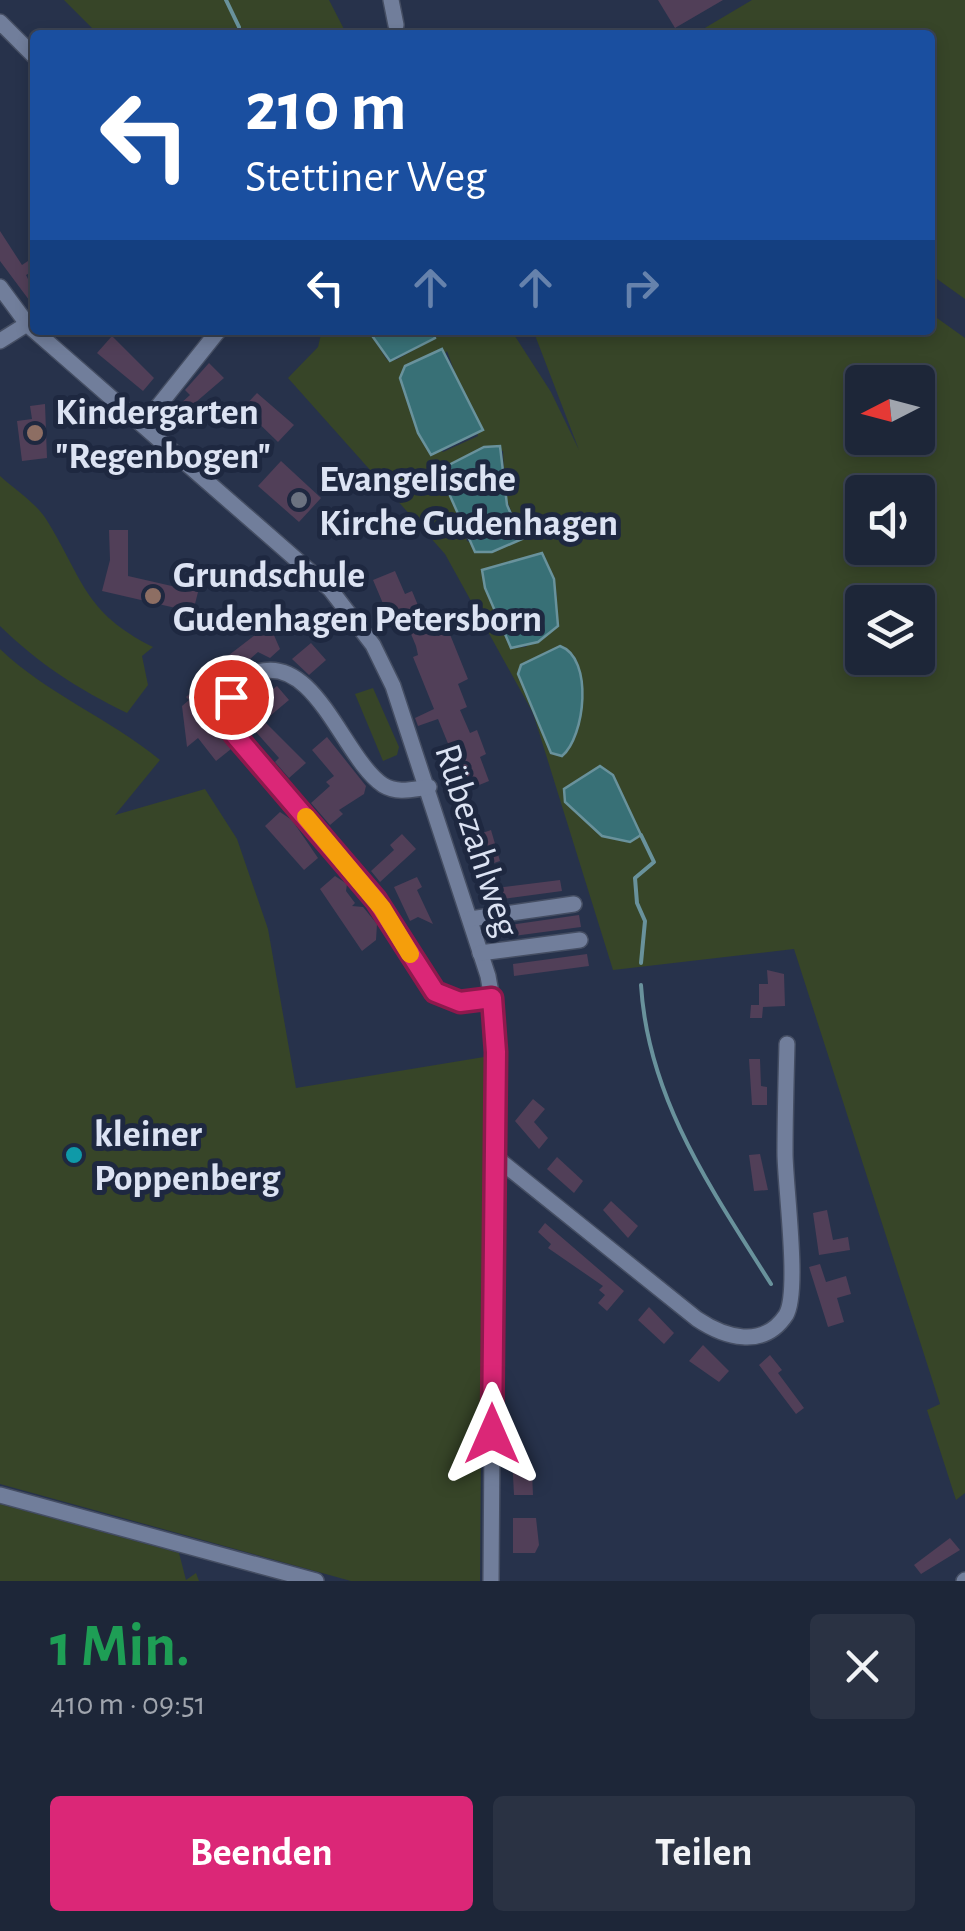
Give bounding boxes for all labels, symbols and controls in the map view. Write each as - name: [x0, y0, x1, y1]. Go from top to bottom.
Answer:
- icon: left: [80, 70, 210, 200]
- text: 210 m: [245, 73, 407, 143]
- text: Stettiner Weg: [245, 155, 487, 200]
- icon: left: [298, 260, 353, 315]
- icon: ahead: [403, 260, 458, 315]
- icon: ahead: [508, 260, 563, 315]
- icon: right: [613, 260, 668, 315]
- north arrow: [845, 365, 935, 455]
- map controls: [845, 365, 935, 675]
- place label: Kindergarten "Regenbogen": [55, 394, 271, 476]
- marker: Kindergarten "Regenbogen": [24, 422, 46, 444]
- place label: Evangelische Kirche Gudenhagen: [319, 461, 618, 543]
- button: sound: [845, 475, 935, 565]
- marker: Evangelische Kirche Gudenhagen: [288, 489, 310, 511]
- place label: Grundschule Gudenhagen Petersborn: [173, 557, 542, 639]
- marker: Grundschule Gudenhagen Petersborn: [142, 585, 164, 607]
- button: layers: [845, 585, 935, 675]
- pin: [189, 655, 274, 740]
- icon: arrive: [204, 670, 259, 725]
- street label: Rübezahlweg: [427, 740, 525, 942]
- place label: kleiner Poppenberg: [94, 1116, 281, 1198]
- marker: kleiner Poppenberg: [63, 1144, 85, 1166]
- position arrow: [440, 1382, 544, 1486]
- button: close: [810, 1614, 915, 1719]
- text: 1 Min.: [50, 1617, 190, 1677]
- text: 410 m · 09:51: [50, 1688, 206, 1720]
- button: Beenden: [50, 1796, 473, 1911]
- button: Teilen: [493, 1796, 915, 1911]

